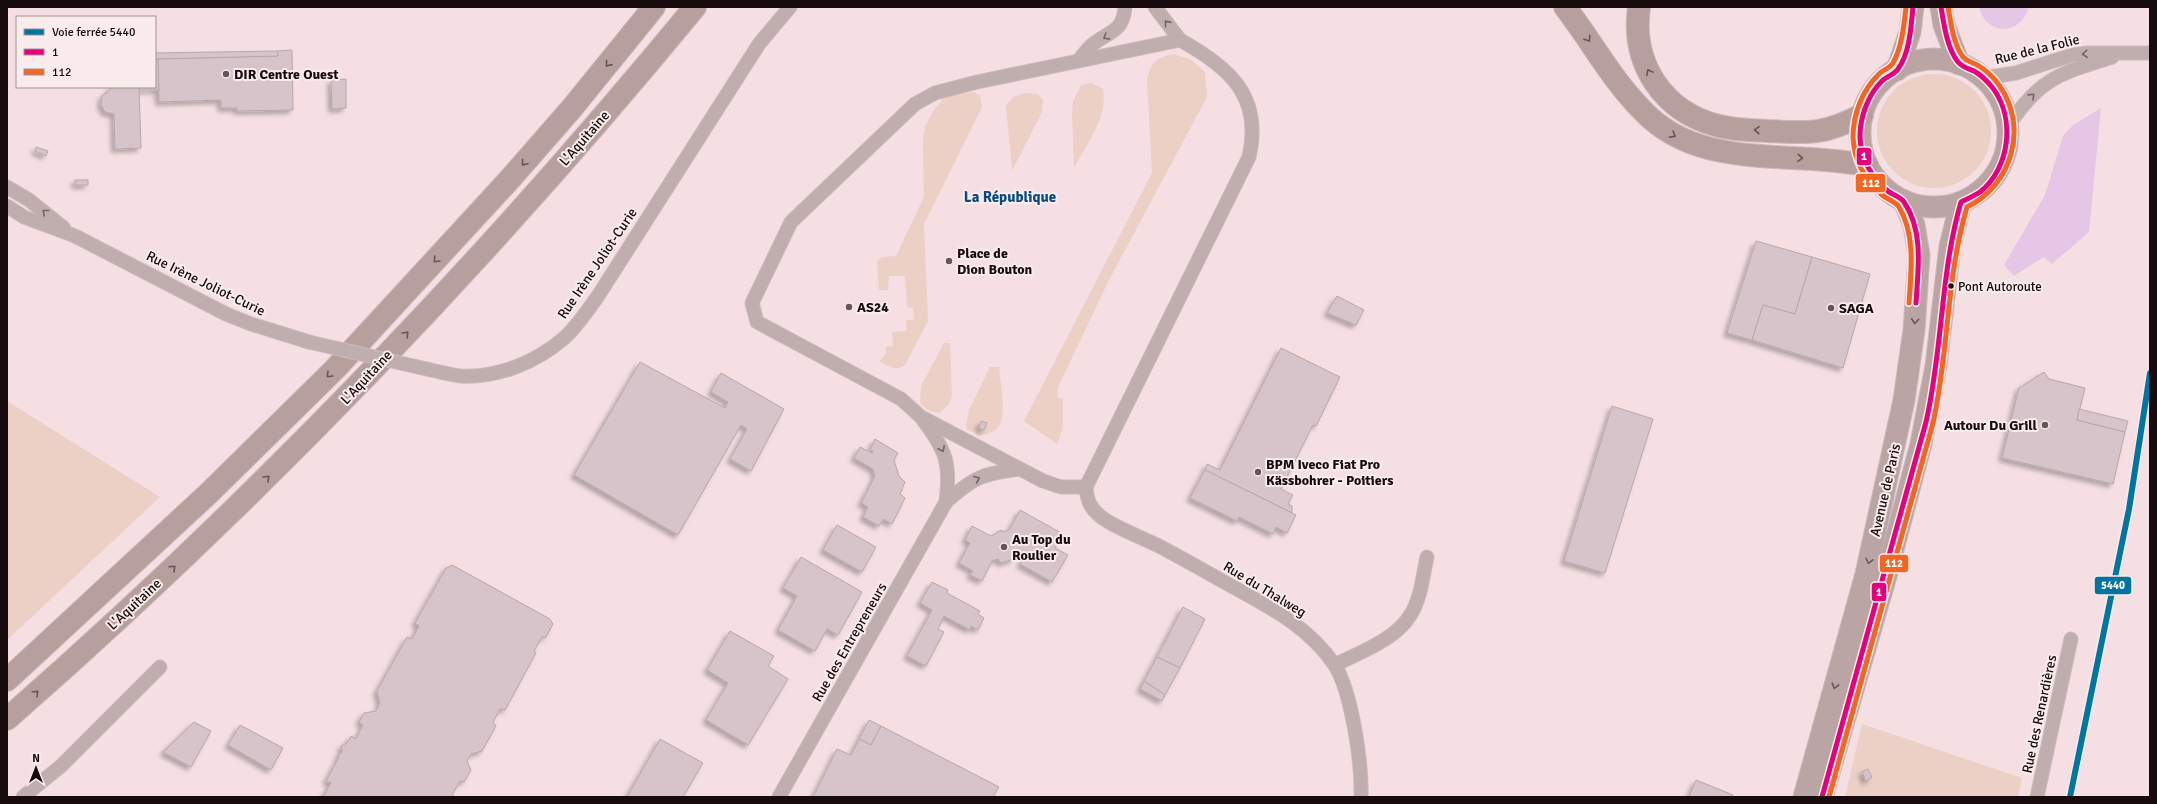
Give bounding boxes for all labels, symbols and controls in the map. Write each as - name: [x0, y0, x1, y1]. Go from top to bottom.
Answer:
- legend: [16, 16, 156, 88]
- one-way arrow: [1165, 21, 1172, 28]
- text: Voie ferrée 5440: [52, 25, 136, 40]
- street label: Rue de la Folie: [1993, 31, 2081, 68]
- one-way arrow: [1103, 32, 1110, 39]
- one-way arrow: [1583, 35, 1591, 42]
- text: 1: [52, 45, 58, 60]
- one-way arrow: [2082, 49, 2088, 58]
- one-way arrow: [605, 59, 612, 67]
- text: 112: [52, 65, 71, 80]
- place label: DIR Centre Ouest: [234, 66, 339, 83]
- one-way arrow: [1646, 68, 1654, 76]
- marker: DIR Centre Ouest: [221, 69, 231, 79]
- one-way arrow: [2027, 93, 2035, 101]
- street label: L'Aquitaine: [556, 107, 613, 169]
- one-way arrow: [1754, 126, 1760, 134]
- one-way arrow: [1669, 130, 1677, 137]
- line badge: 1: [1856, 147, 1872, 166]
- text: 1: [1861, 150, 1867, 163]
- one-way arrow: [1797, 154, 1803, 162]
- one-way arrow: [521, 158, 528, 166]
- line badge: 112: [1855, 173, 1886, 193]
- text: 112: [1862, 177, 1880, 190]
- district label: La République: [964, 188, 1056, 206]
- street label: Rue Irène Joliot-Curie: [554, 205, 641, 322]
- one-way arrow: [42, 210, 49, 217]
- place label: Place de Dion Bouton: [957, 245, 1033, 278]
- street label: Rue Irène Joliot-Curie: [144, 247, 268, 320]
- one-way arrow: [434, 255, 441, 263]
- marker: Place de Dion Bouton: [944, 256, 954, 266]
- place label: Pont Autoroute: [1958, 279, 2042, 295]
- marker: Pont Autoroute: [1946, 281, 1956, 291]
- place label: AS24: [857, 299, 889, 316]
- place label: SAGA: [1839, 300, 1874, 317]
- marker: AS24: [844, 302, 854, 312]
- marker: SAGA: [1826, 303, 1836, 313]
- one-way arrow: [1910, 318, 1919, 324]
- one-way arrow: [401, 331, 409, 339]
- street label: L'Aquitaine: [337, 347, 396, 408]
- one-way arrow: [326, 370, 334, 378]
- place label: Autour Du Grill: [1944, 417, 2038, 434]
- marker: Autour Du Grill: [2040, 420, 2050, 430]
- street label: Avenue de Paris: [1867, 442, 1904, 538]
- one-way arrow: [937, 444, 945, 452]
- place label: BPM Iveco Fiat Pro Kässbohrer - Poitiers: [1266, 456, 1393, 489]
- marker: BPM Iveco Fiat Pro Kässbohrer - Poitiers: [1253, 467, 1263, 477]
- one-way arrow: [262, 475, 270, 482]
- one-way arrow: [974, 475, 981, 483]
- place label: Au Top du Roulier: [1012, 531, 1071, 564]
- marker: Au Top du Roulier: [999, 542, 1009, 552]
- line badge: 112: [1879, 554, 1909, 573]
- text: 112: [1885, 557, 1903, 570]
- street label: Rue du Thalweg: [1220, 558, 1309, 621]
- one-way arrow: [1866, 558, 1874, 564]
- one-way arrow: [168, 565, 176, 572]
- street label: L'Aquitaine: [104, 575, 165, 634]
- line badge: 5440: [2094, 576, 2132, 595]
- text: 5440: [2101, 579, 2125, 592]
- street label: Rue des Entrepreneurs: [808, 580, 890, 705]
- line badge: 1: [1871, 582, 1887, 602]
- text: 1: [1876, 586, 1882, 599]
- street label: Rue des Renardières: [2019, 653, 2060, 775]
- one-way arrow: [1831, 683, 1840, 690]
- one-way arrow: [31, 691, 39, 698]
- north arrow: [16, 748, 56, 788]
- text: N: [32, 752, 40, 765]

